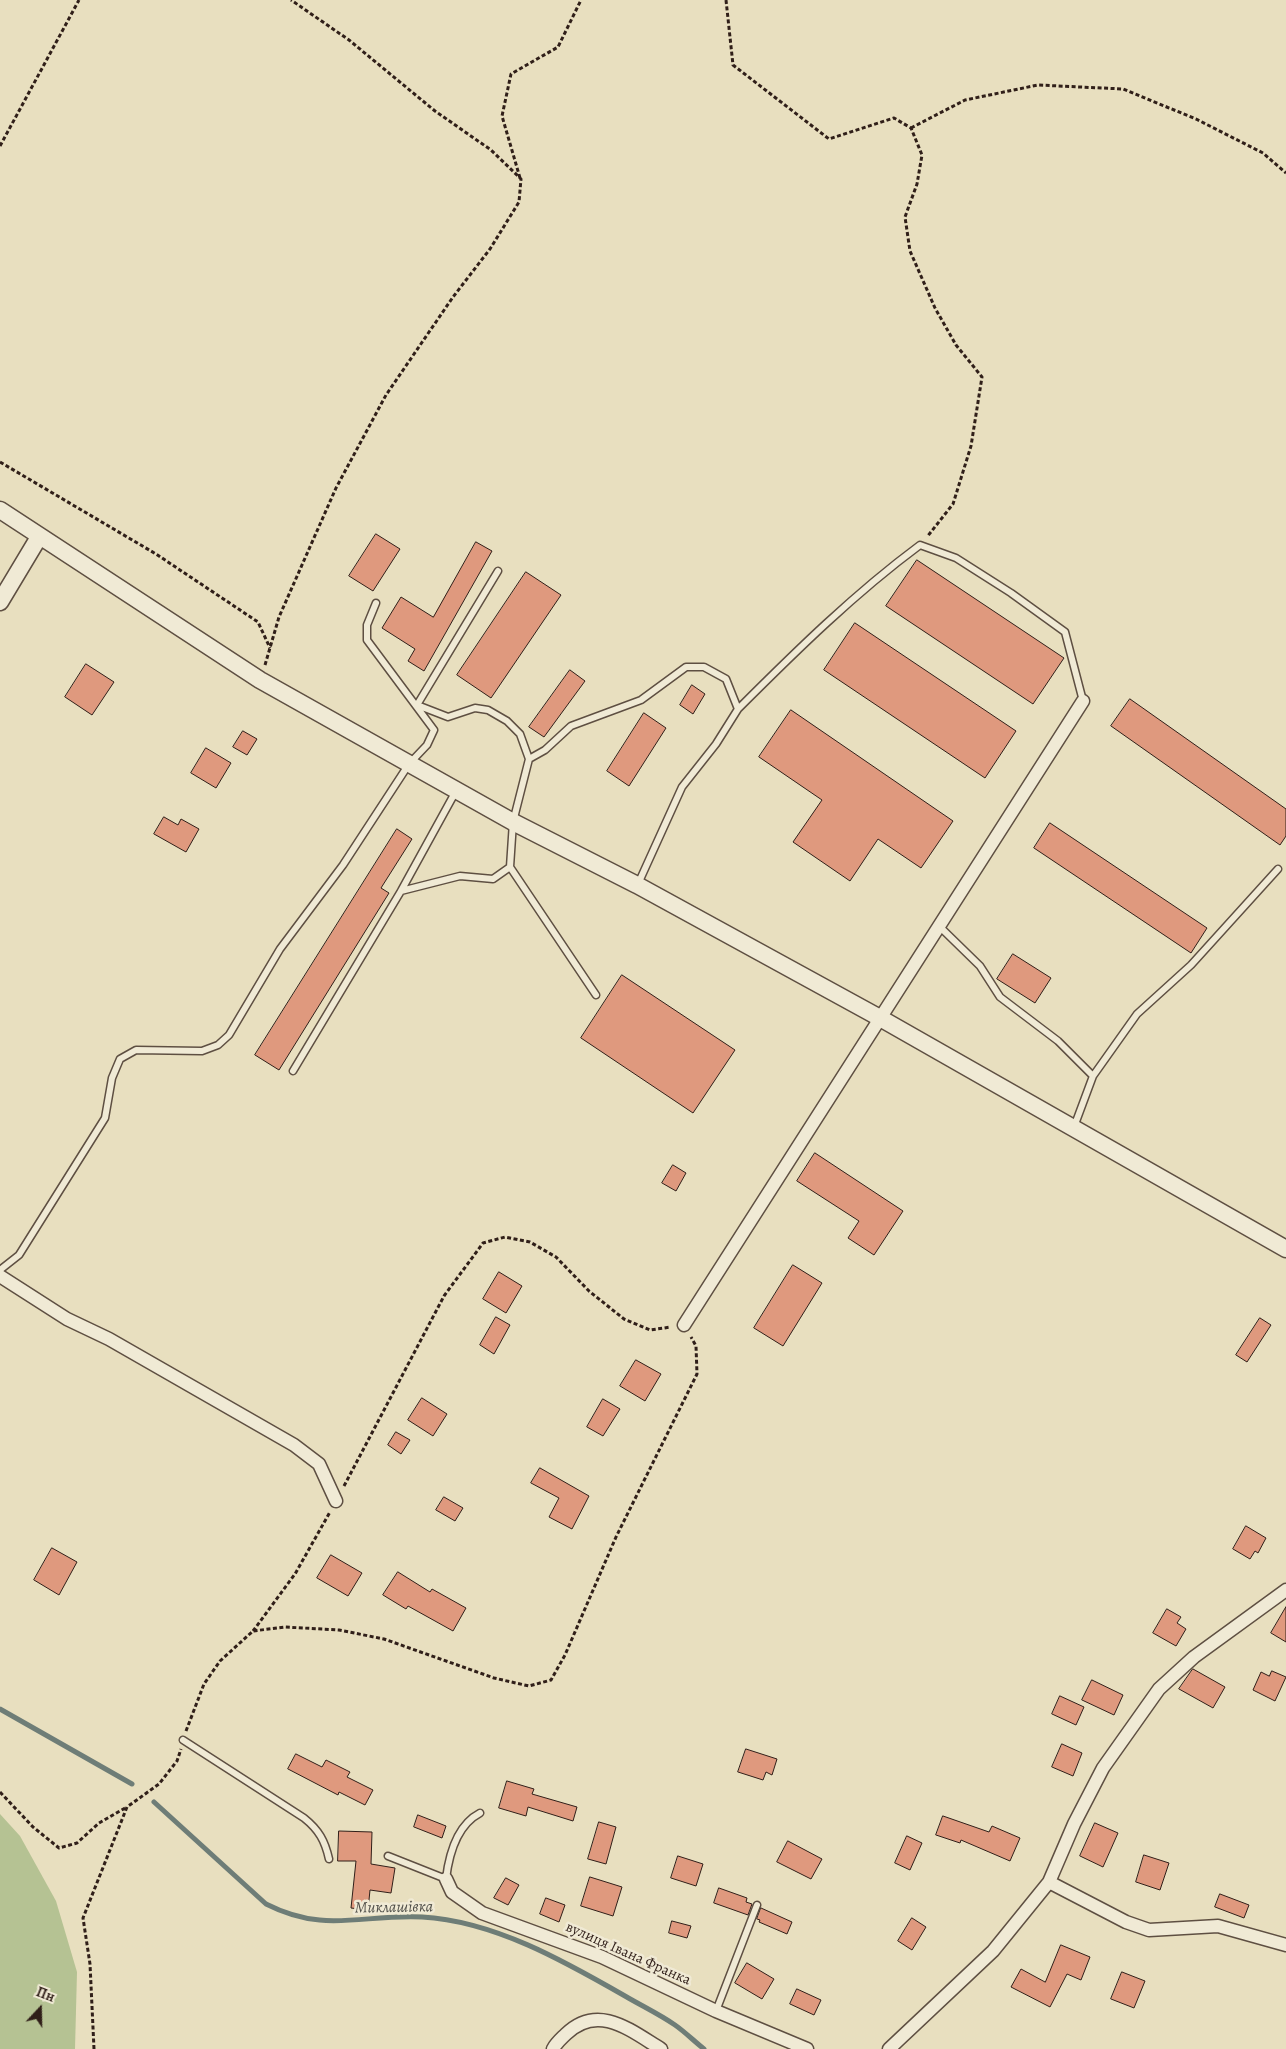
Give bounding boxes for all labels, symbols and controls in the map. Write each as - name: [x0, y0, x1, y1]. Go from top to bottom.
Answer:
- water label: Миклашівка: [355, 1898, 433, 1918]
- street label: вулиця Івана Франка: [563, 1918, 693, 1990]
- text: Пн: [34, 1982, 58, 2007]
- north arrow: [15, 1984, 65, 2034]

